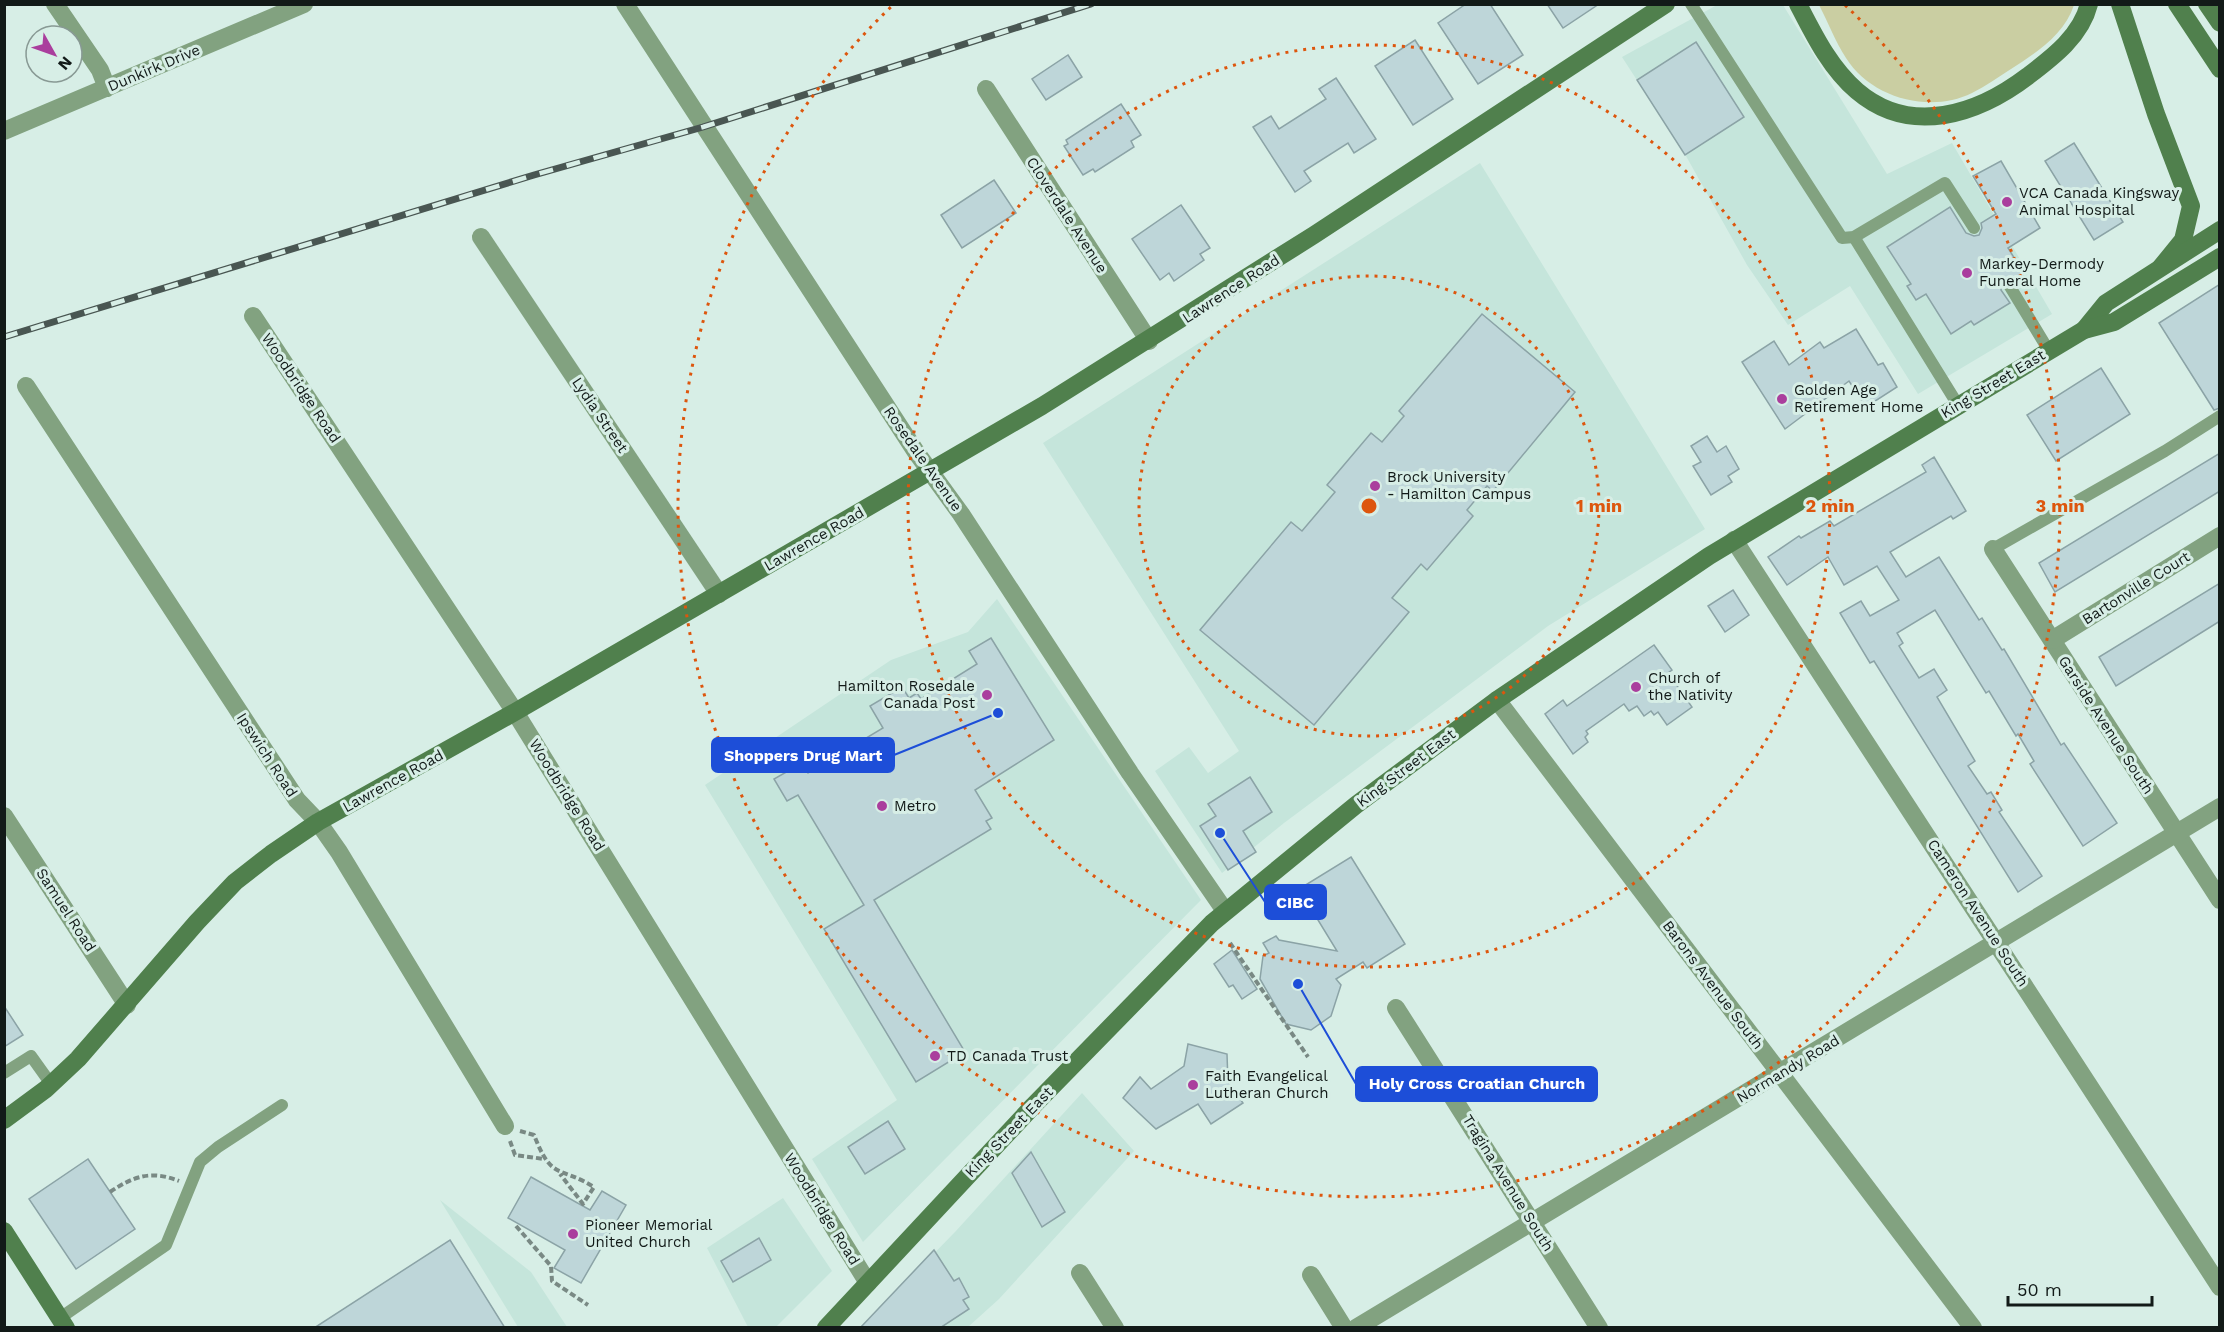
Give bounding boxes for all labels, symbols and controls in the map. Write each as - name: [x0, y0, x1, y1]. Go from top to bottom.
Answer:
- north arrow: [24, 24, 84, 84]
- street label: Dunkirk Drive: [105, 40, 203, 96]
- text: N: [54, 53, 76, 74]
- street label: Cloverdale Avenue: [1023, 154, 1111, 276]
- place label: VCA Canada Kingsway Animal Hospital: [2019, 184, 2179, 219]
- marker: VCA Canada Kingsway Animal Hospital: [2000, 195, 2014, 209]
- street label: Lawrence Road: [1179, 251, 1283, 327]
- place label: Markey-Dermody Funeral Home: [1979, 255, 2104, 290]
- marker: Markey-Dermody Funeral Home: [1960, 266, 1974, 280]
- street label: Woodbridge Road: [258, 330, 344, 446]
- street label: King Street East: [1937, 345, 2049, 422]
- street label: Lydia Street: [568, 374, 632, 457]
- place label: Golden Age Retirement Home: [1794, 381, 1923, 416]
- marker: Golden Age Retirement Home: [1775, 392, 1789, 406]
- street label: Rosedale Avenue: [880, 403, 966, 515]
- place label: Brock University - Hamilton Campus: [1387, 468, 1531, 503]
- marker: Brock University - Hamilton Campus: [1368, 479, 1382, 493]
- text: 1 min: [1576, 495, 1622, 516]
- text: 2 min: [1805, 495, 1855, 516]
- text: 3 min: [2035, 495, 2085, 516]
- centre of rings: [1359, 496, 1379, 516]
- street label: Lawrence Road: [761, 503, 867, 575]
- street label: Bartonville Court: [2079, 547, 2194, 628]
- street label: Garside Avenue South: [2055, 652, 2157, 798]
- place label: Church of the Nativity: [1648, 669, 1733, 704]
- place label: Hamilton Rosedale Canada Post: [837, 677, 976, 712]
- marker: Church of the Nativity: [1629, 680, 1643, 694]
- marker: Hamilton Rosedale Canada Post: [980, 688, 994, 702]
- street label: Ipswich Road: [233, 709, 301, 801]
- street label: King Street East: [1353, 725, 1459, 811]
- street label: Woodbridge Road: [525, 736, 609, 854]
- callout: Shoppers Drug Mart: [712, 738, 894, 772]
- street label: Lawrence Road: [339, 746, 447, 816]
- text: Shoppers Drug Mart: [724, 746, 882, 765]
- place label: Metro: [894, 797, 936, 815]
- marker: Metro: [875, 799, 889, 813]
- street label: Cameron Avenue South: [1924, 836, 2032, 990]
- street label: Samuel Road: [32, 865, 100, 955]
- callout: CIBC: [1265, 885, 1326, 919]
- text: CIBC: [1276, 893, 1314, 912]
- street label: Barons Avenue South: [1659, 917, 1767, 1053]
- street label: Normandy Road: [1733, 1031, 1843, 1107]
- place label: TD Canada Trust: [947, 1047, 1069, 1065]
- marker: TD Canada Trust: [928, 1049, 942, 1063]
- place label: Faith Evangelical Lutheran Church: [1205, 1067, 1328, 1102]
- callout: Holy Cross Croatian Church: [1356, 1067, 1597, 1101]
- text: Holy Cross Croatian Church: [1369, 1074, 1585, 1093]
- marker: Faith Evangelical Lutheran Church: [1186, 1078, 1200, 1092]
- street label: King Street East: [961, 1083, 1057, 1181]
- street label: Tragina Avenue South: [1459, 1111, 1557, 1255]
- street label: Woodbridge Road: [780, 1150, 864, 1268]
- place label: Pioneer Memorial United Church: [585, 1216, 713, 1251]
- marker: Pioneer Memorial United Church: [566, 1227, 580, 1241]
- scale bar: [2008, 1269, 2152, 1307]
- text: 50 m: [2017, 1279, 2062, 1300]

